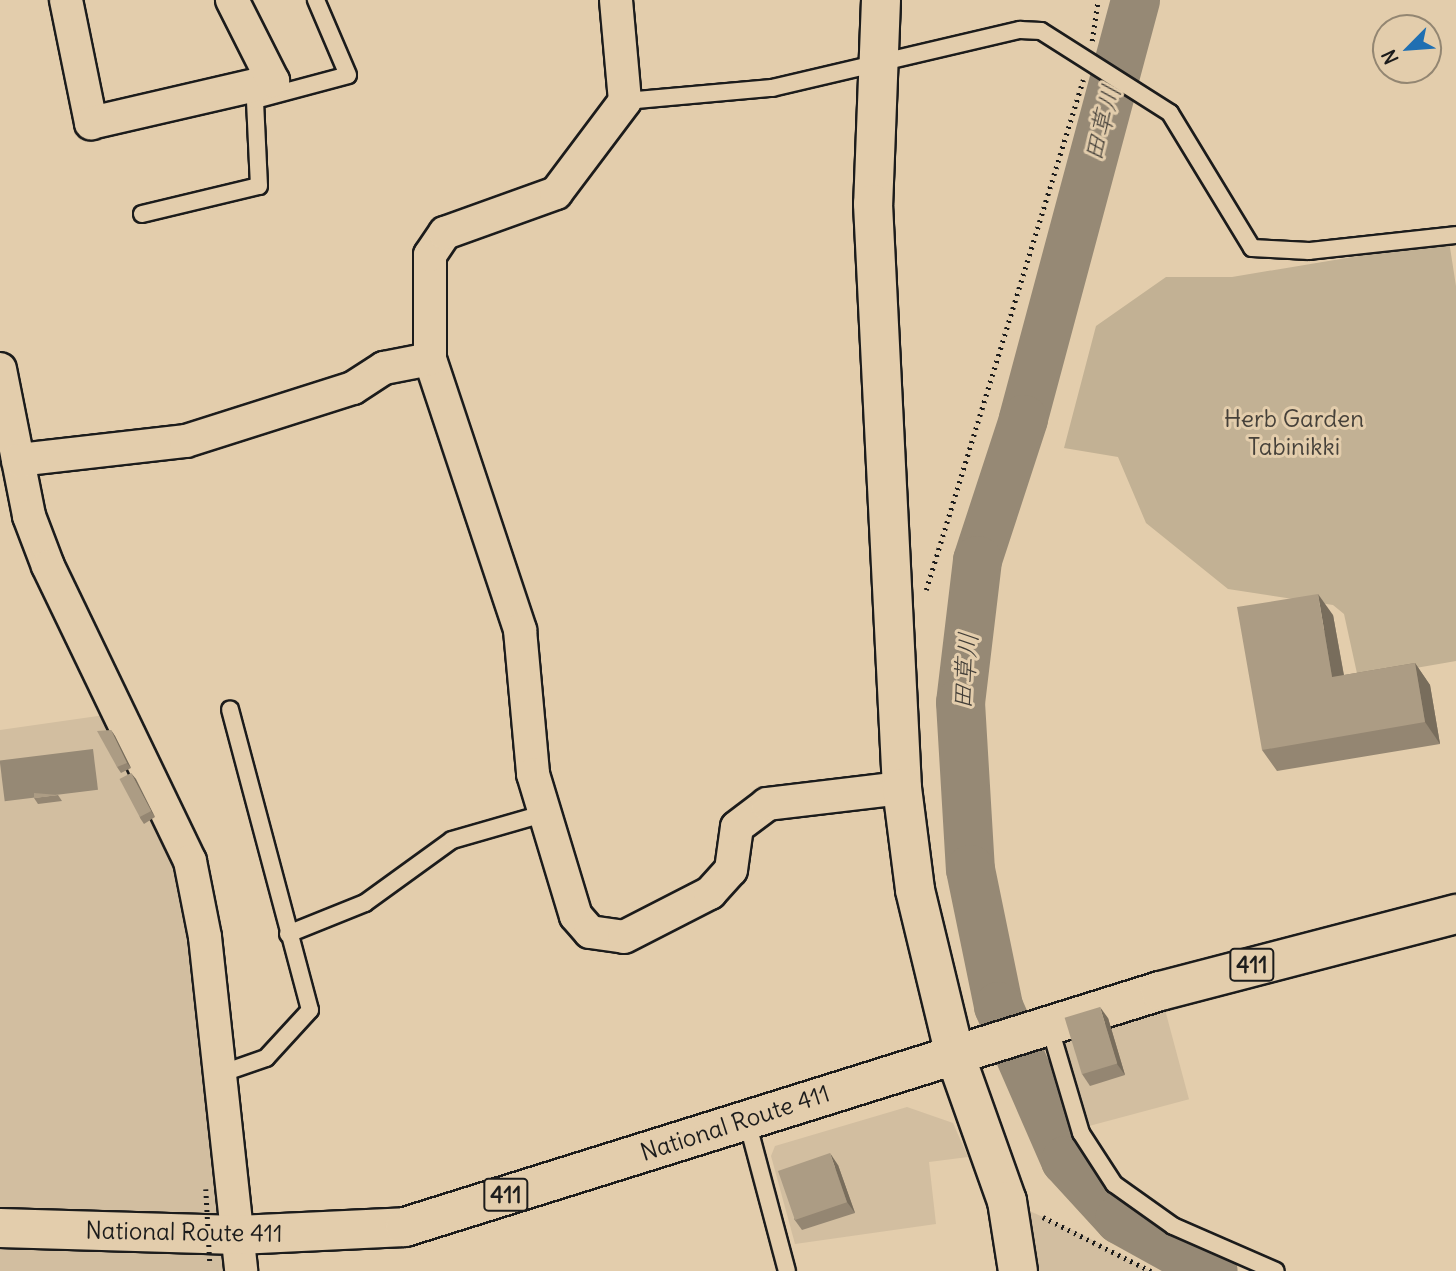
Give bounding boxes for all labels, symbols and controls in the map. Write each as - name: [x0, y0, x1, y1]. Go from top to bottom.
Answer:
- north arrow: [1372, 14, 1442, 84]
- text: N: [1376, 46, 1403, 68]
- water label: 田草川: [1077, 81, 1127, 165]
- park label: Herb Garden Tabinikki: [1224, 405, 1364, 461]
- water label: 田草川: [946, 631, 984, 711]
- road number: 411: [1229, 946, 1275, 984]
- street label: National Route 411: [637, 1079, 833, 1167]
- road number: 411: [483, 1176, 529, 1214]
- street label: National Route 411: [85, 1216, 283, 1248]

